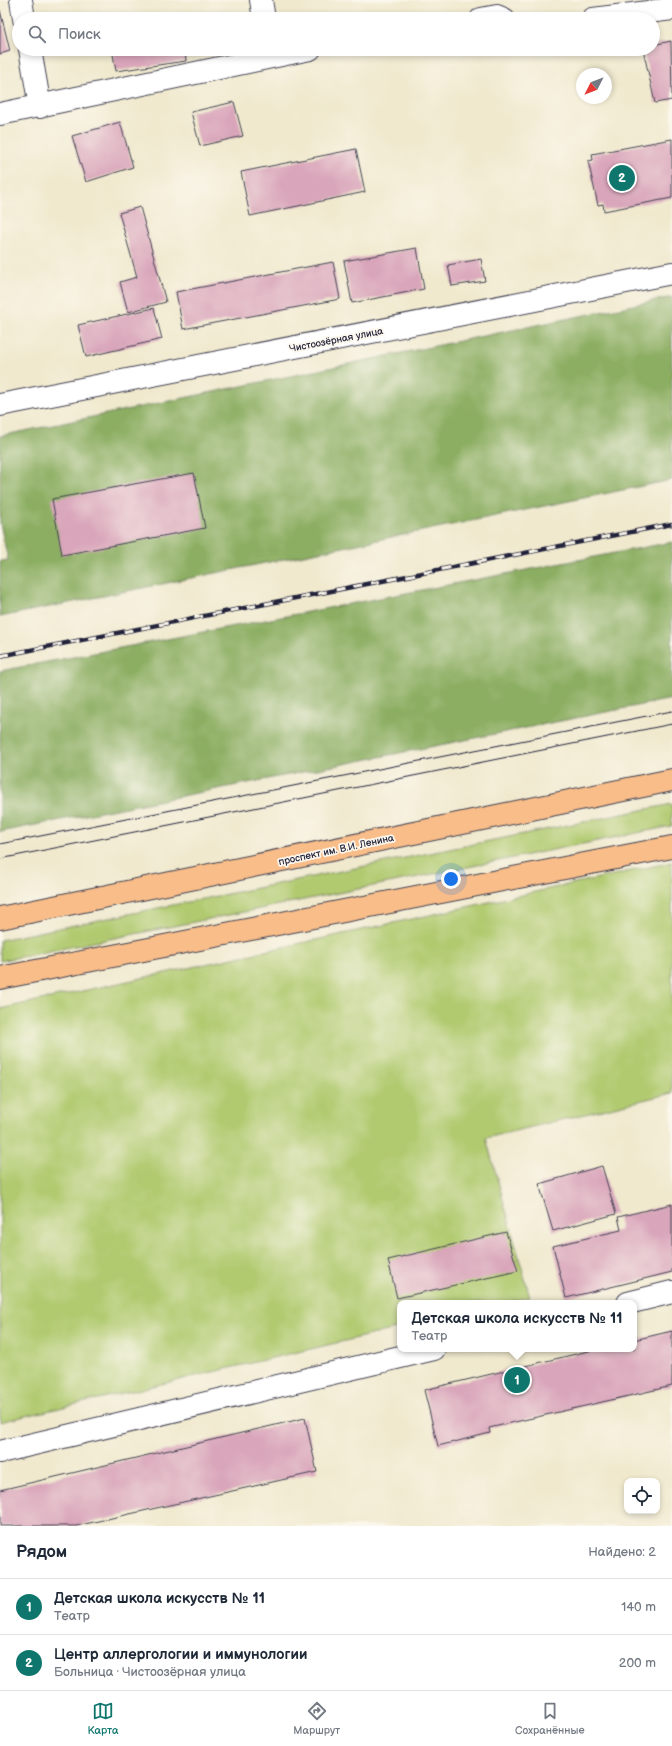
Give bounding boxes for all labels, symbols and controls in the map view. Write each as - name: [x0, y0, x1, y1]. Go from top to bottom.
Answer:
- search box: [12, 12, 660, 56]
- icon: search: [26, 23, 48, 45]
- text: Поиск: [58, 25, 101, 44]
- north arrow: [576, 68, 612, 104]
- pin: 2: [609, 163, 635, 193]
- street label: Чистоозёрная улица: [288, 325, 384, 355]
- street label: проспект им. В.И. Ленина: [277, 832, 395, 868]
- your location: [441, 869, 461, 889]
- popup: [397, 1300, 637, 1352]
- text: Детская школа искусств № 11: [411, 1309, 623, 1328]
- text: Театр: [411, 1328, 447, 1344]
- pin: 1: [504, 1365, 530, 1395]
- map controls: [624, 1478, 660, 1514]
- button: locate: [624, 1478, 660, 1514]
- text: Рядом: [16, 1542, 67, 1562]
- text: Найдено: 2: [588, 1544, 656, 1560]
- text: Детская школа искусств № 11: [54, 1589, 265, 1608]
- text: 1: [26, 1599, 32, 1615]
- text: 140 m: [621, 1599, 656, 1615]
- text: Театр: [54, 1608, 90, 1624]
- text: Центр аллергологии и иммунологии: [54, 1645, 307, 1664]
- text: 2: [25, 1655, 33, 1671]
- text: 200 m: [619, 1655, 656, 1671]
- text: Больница · Чистоозёрная улица: [54, 1664, 246, 1680]
- tab: Карта: [87, 1700, 118, 1737]
- tab: Маршрут: [293, 1700, 340, 1737]
- tab: Сохранённые: [515, 1700, 585, 1737]

